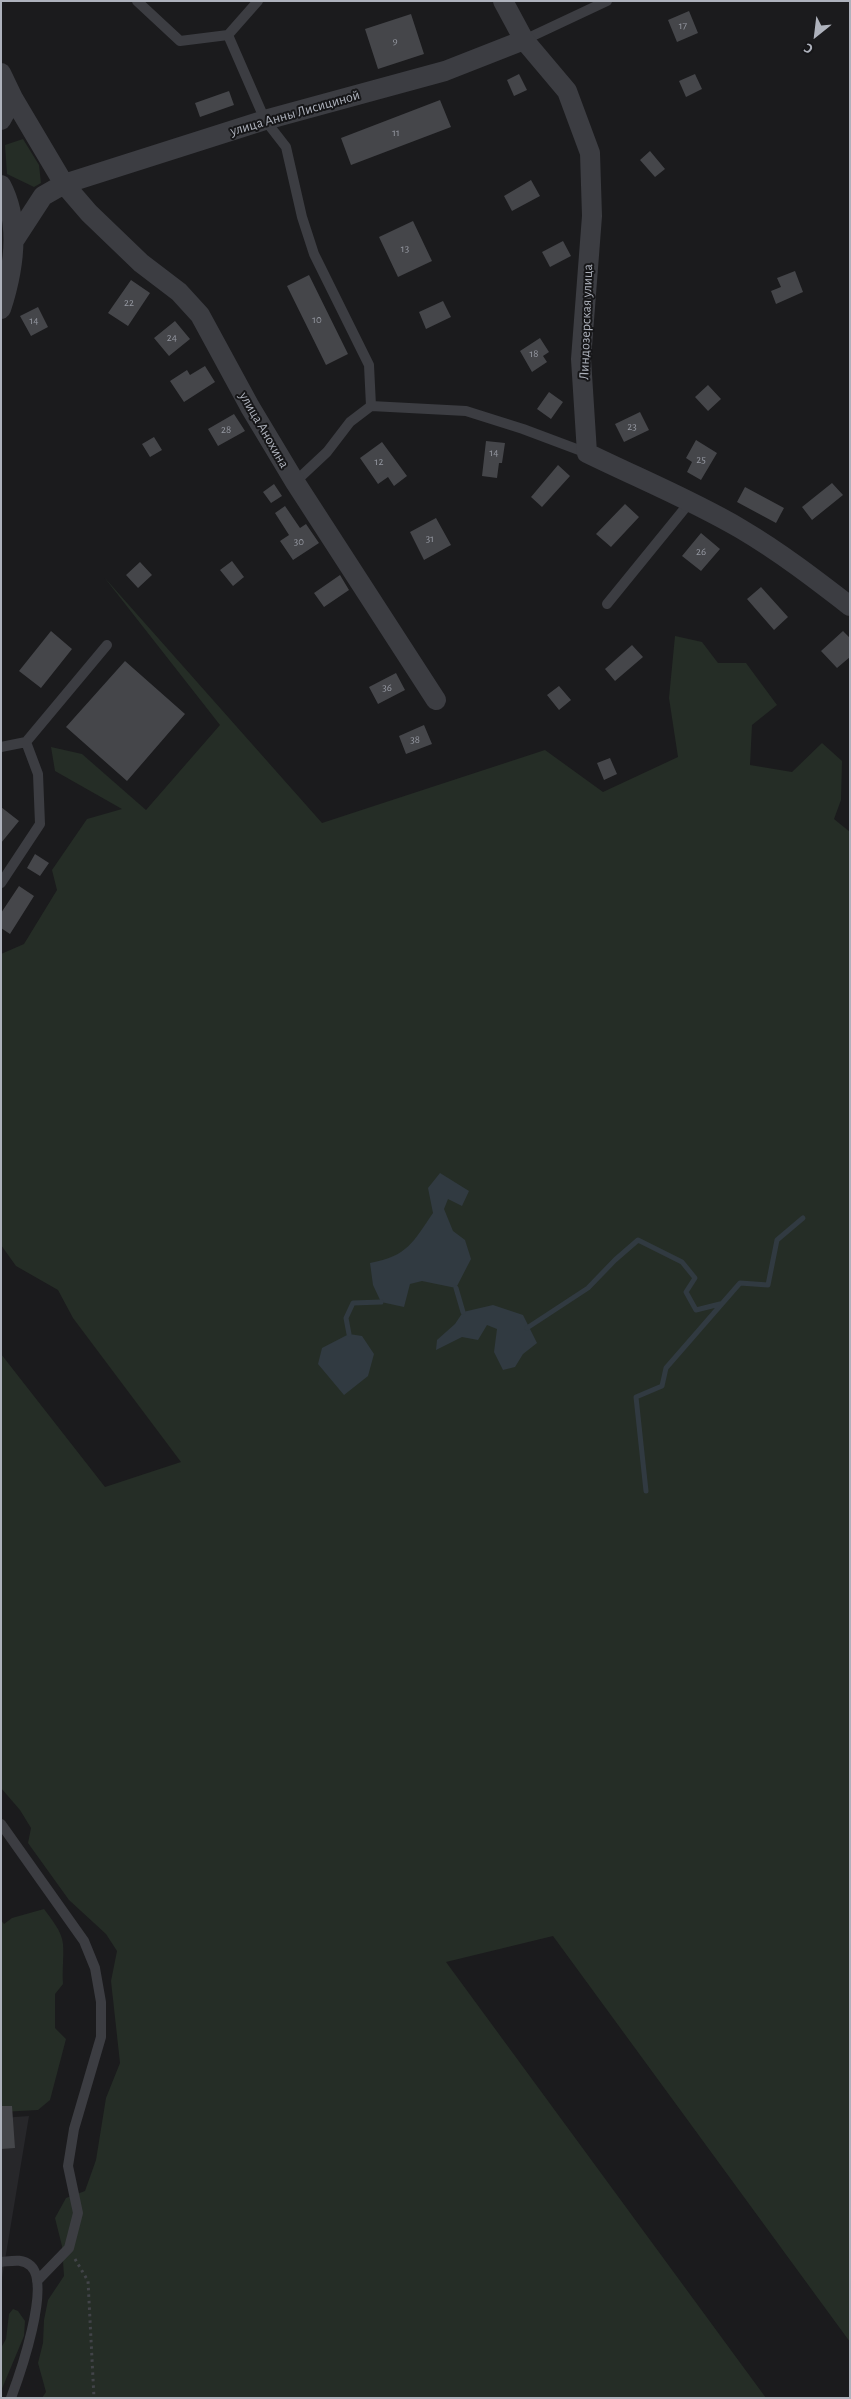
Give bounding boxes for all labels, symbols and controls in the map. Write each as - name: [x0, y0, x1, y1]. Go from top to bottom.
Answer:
- north arrow: [791, 10, 841, 60]
- house number: 17: [679, 19, 687, 33]
- house number: 9: [392, 34, 398, 48]
- text: С: [802, 40, 816, 56]
- street label: улица Анны Лисициной: [228, 86, 362, 140]
- house number: 11: [392, 126, 400, 140]
- house number: 13: [401, 242, 409, 256]
- street label: Линдозерская улица: [576, 264, 596, 380]
- house number: 22: [124, 296, 134, 310]
- house number: 10: [312, 313, 322, 327]
- house number: 14: [29, 314, 39, 328]
- house number: 24: [167, 331, 177, 345]
- house number: 18: [530, 347, 538, 361]
- street label: улица Анохина: [235, 389, 293, 471]
- house number: 23: [627, 420, 637, 434]
- house number: 28: [221, 423, 231, 437]
- house number: 14: [489, 446, 499, 460]
- house number: 25: [696, 453, 706, 467]
- house number: 12: [375, 455, 383, 469]
- house number: 31: [426, 532, 434, 546]
- house number: 30: [294, 535, 304, 549]
- house number: 26: [696, 545, 706, 559]
- house number: 36: [382, 681, 392, 695]
- house number: 38: [410, 733, 420, 747]

